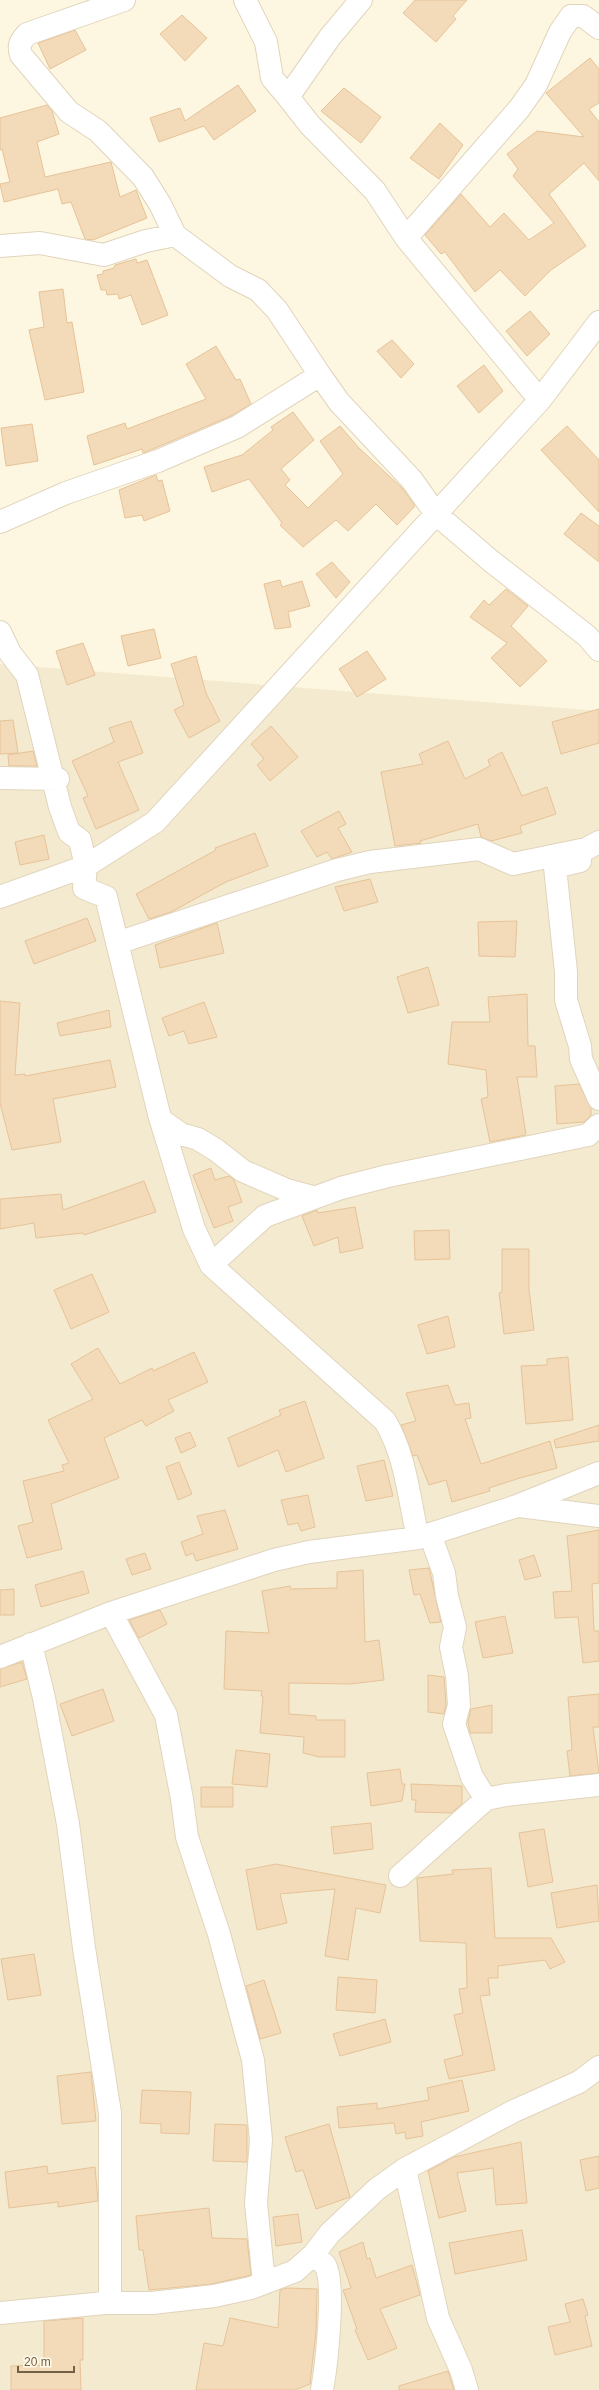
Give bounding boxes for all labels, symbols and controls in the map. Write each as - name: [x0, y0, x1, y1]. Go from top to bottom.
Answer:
- scale bar: [18, 2348, 74, 2374]
- text: 20 m: [24, 2355, 51, 2369]

